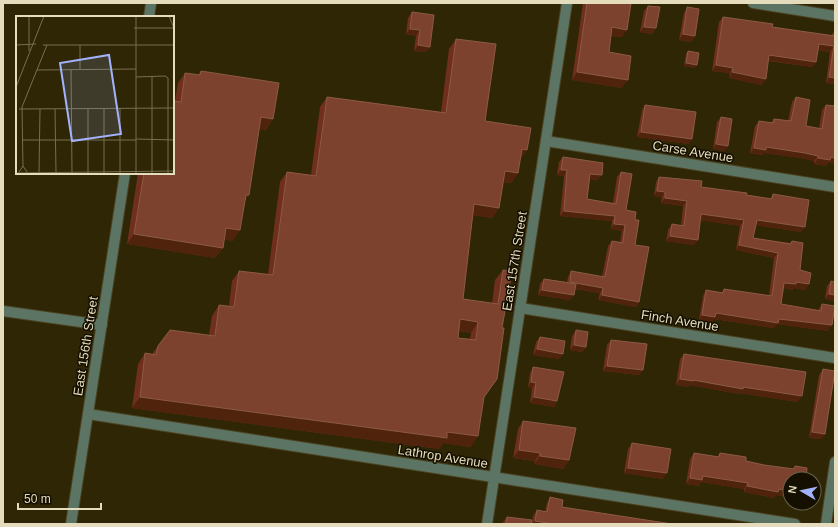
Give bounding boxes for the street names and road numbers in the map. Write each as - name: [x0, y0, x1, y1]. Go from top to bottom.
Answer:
- street label: Carse Avenue: [652, 138, 734, 165]
- street label: East 157th Street: [499, 210, 530, 312]
- street label: East 156th Street: [70, 295, 101, 397]
- street label: Finch Avenue: [640, 307, 720, 334]
- street label: Lathrop Avenue: [397, 442, 489, 471]

